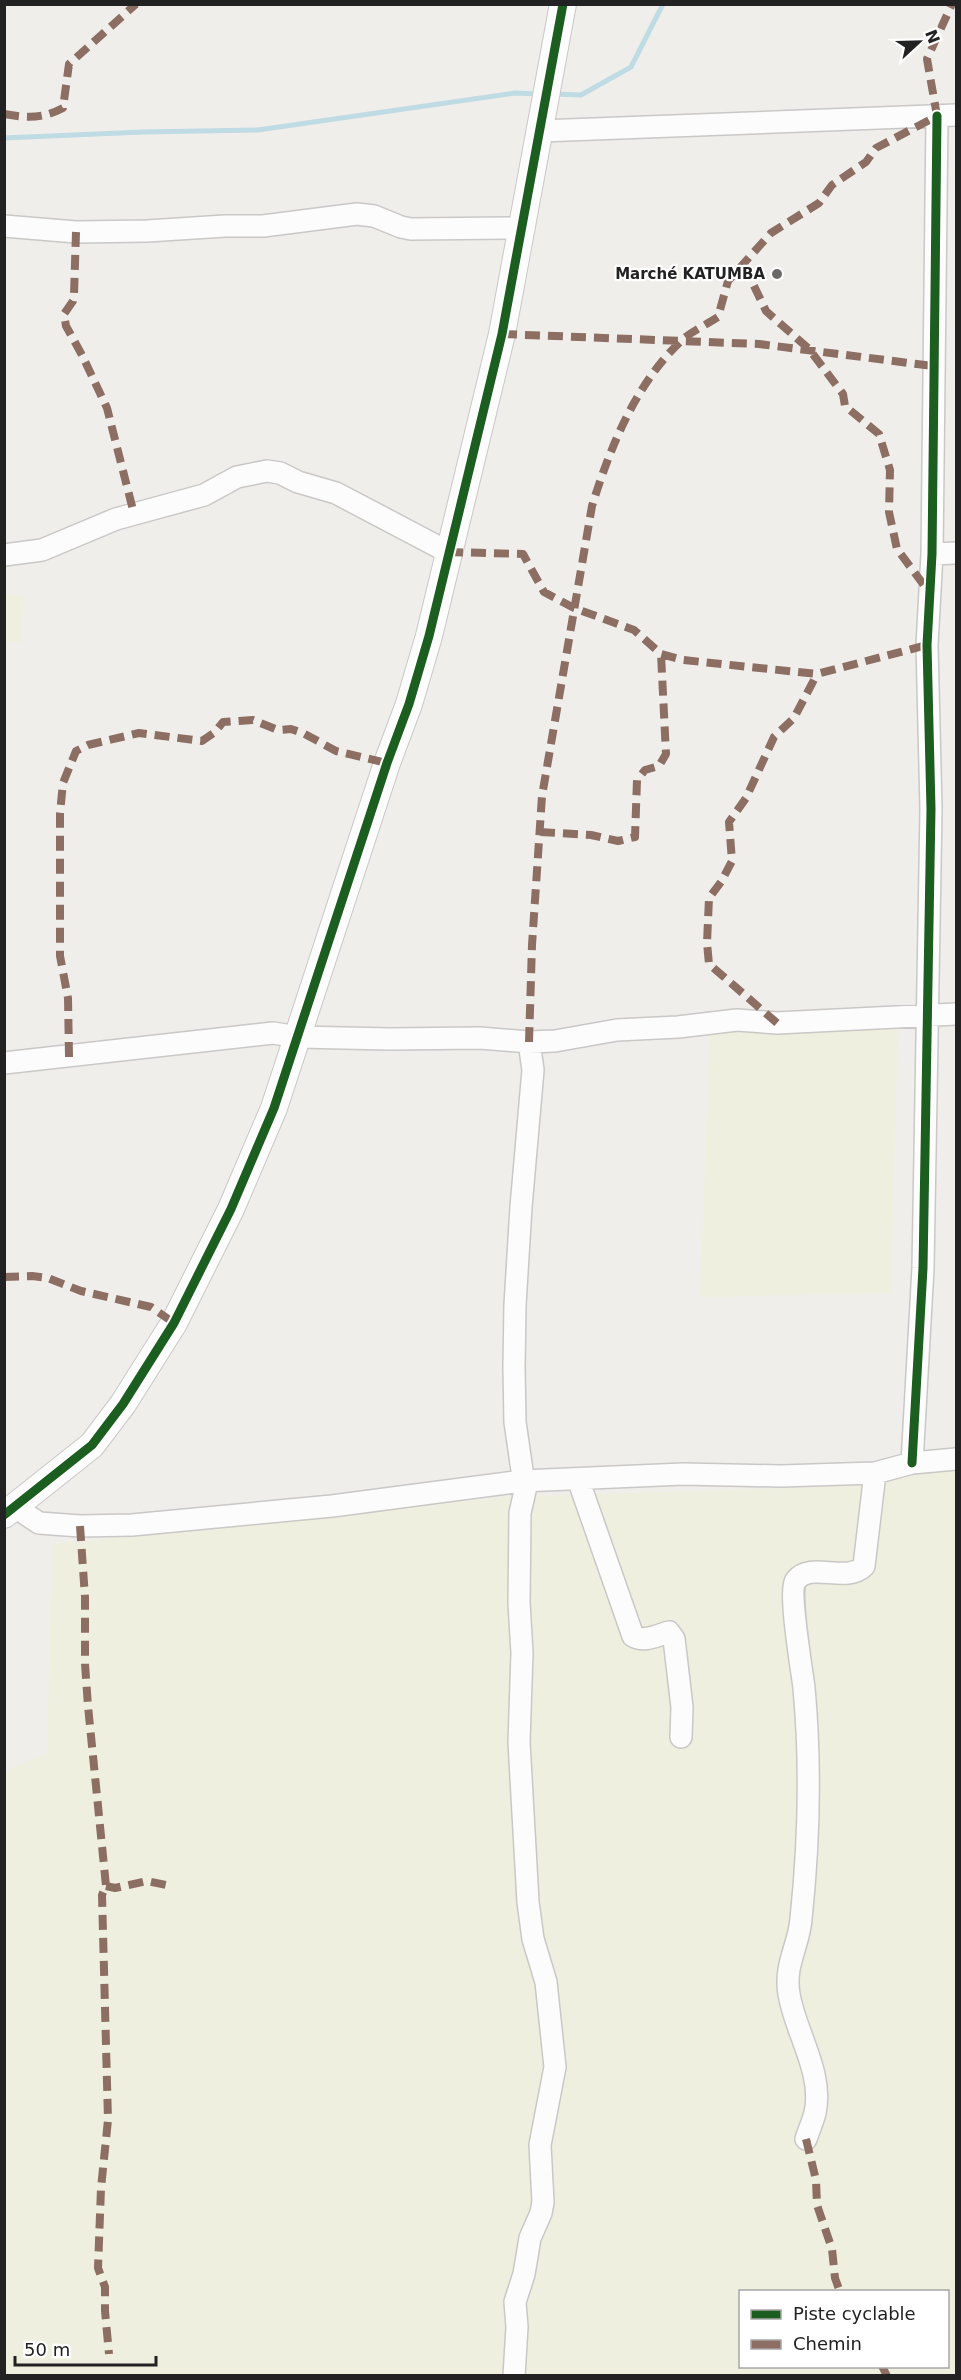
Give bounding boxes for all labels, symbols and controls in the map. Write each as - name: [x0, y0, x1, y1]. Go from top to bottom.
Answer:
- north arrow: [889, 12, 949, 72]
- text: N: [921, 27, 944, 46]
- place label: Marché KATUMBA: [615, 265, 765, 283]
- marker: Marché KATUMBA: [770, 267, 784, 281]
- legend: [739, 2290, 949, 2368]
- text: Piste cyclable: [793, 2303, 916, 2324]
- scale bar: [15, 2329, 156, 2367]
- text: Chemin: [793, 2333, 862, 2354]
- text: 50 m: [24, 2339, 70, 2360]

